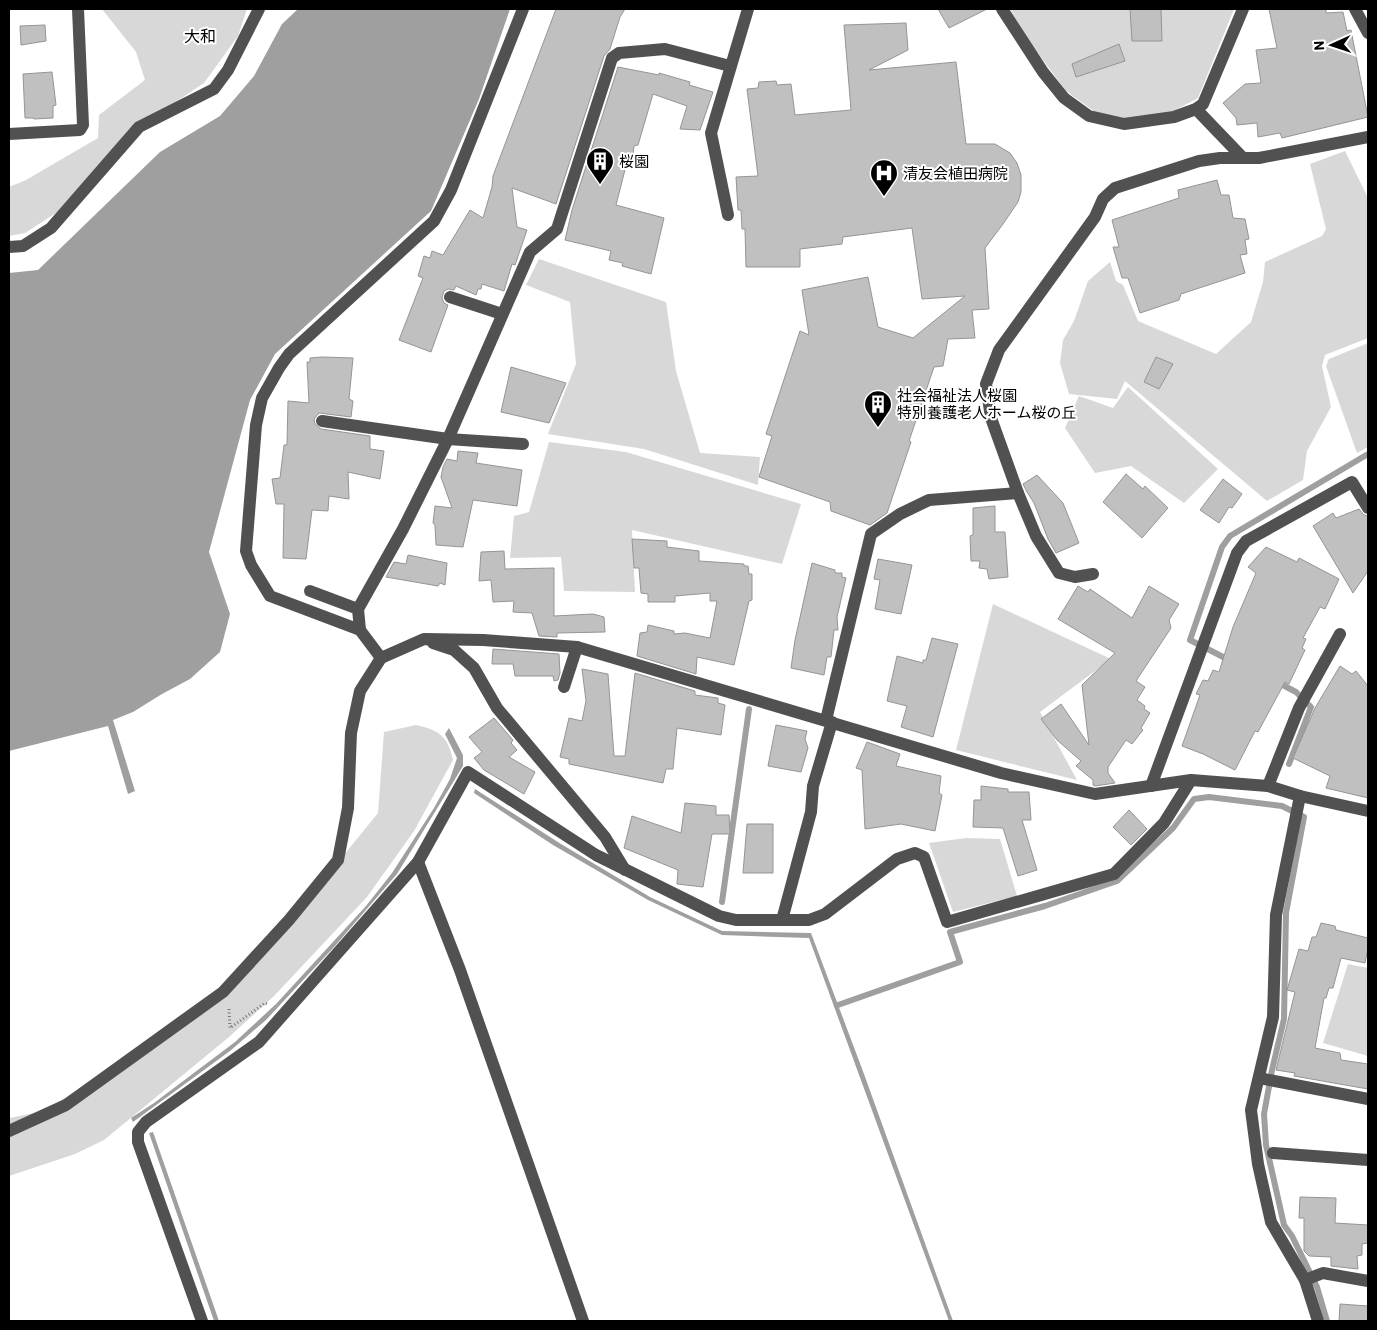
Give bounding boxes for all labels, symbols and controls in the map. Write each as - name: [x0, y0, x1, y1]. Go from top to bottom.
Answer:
- north arrow: [1307, 20, 1357, 70]
- district label: 大和: [184, 26, 216, 45]
- text: N: [1310, 41, 1327, 51]
- building icon: 桜園: [585, 146, 615, 185]
- place label: 桜園: [619, 152, 649, 170]
- hospital icon: 清友会植田病院: [869, 158, 899, 197]
- place label: 清友会植田病院: [903, 164, 1008, 182]
- place label: 社会福祉法人桜園 特別養護老人ホーム桜の丘: [897, 386, 1077, 421]
- building icon: 社会福祉法人桜園 特別養護老人ホーム桜の丘: [863, 389, 893, 428]

